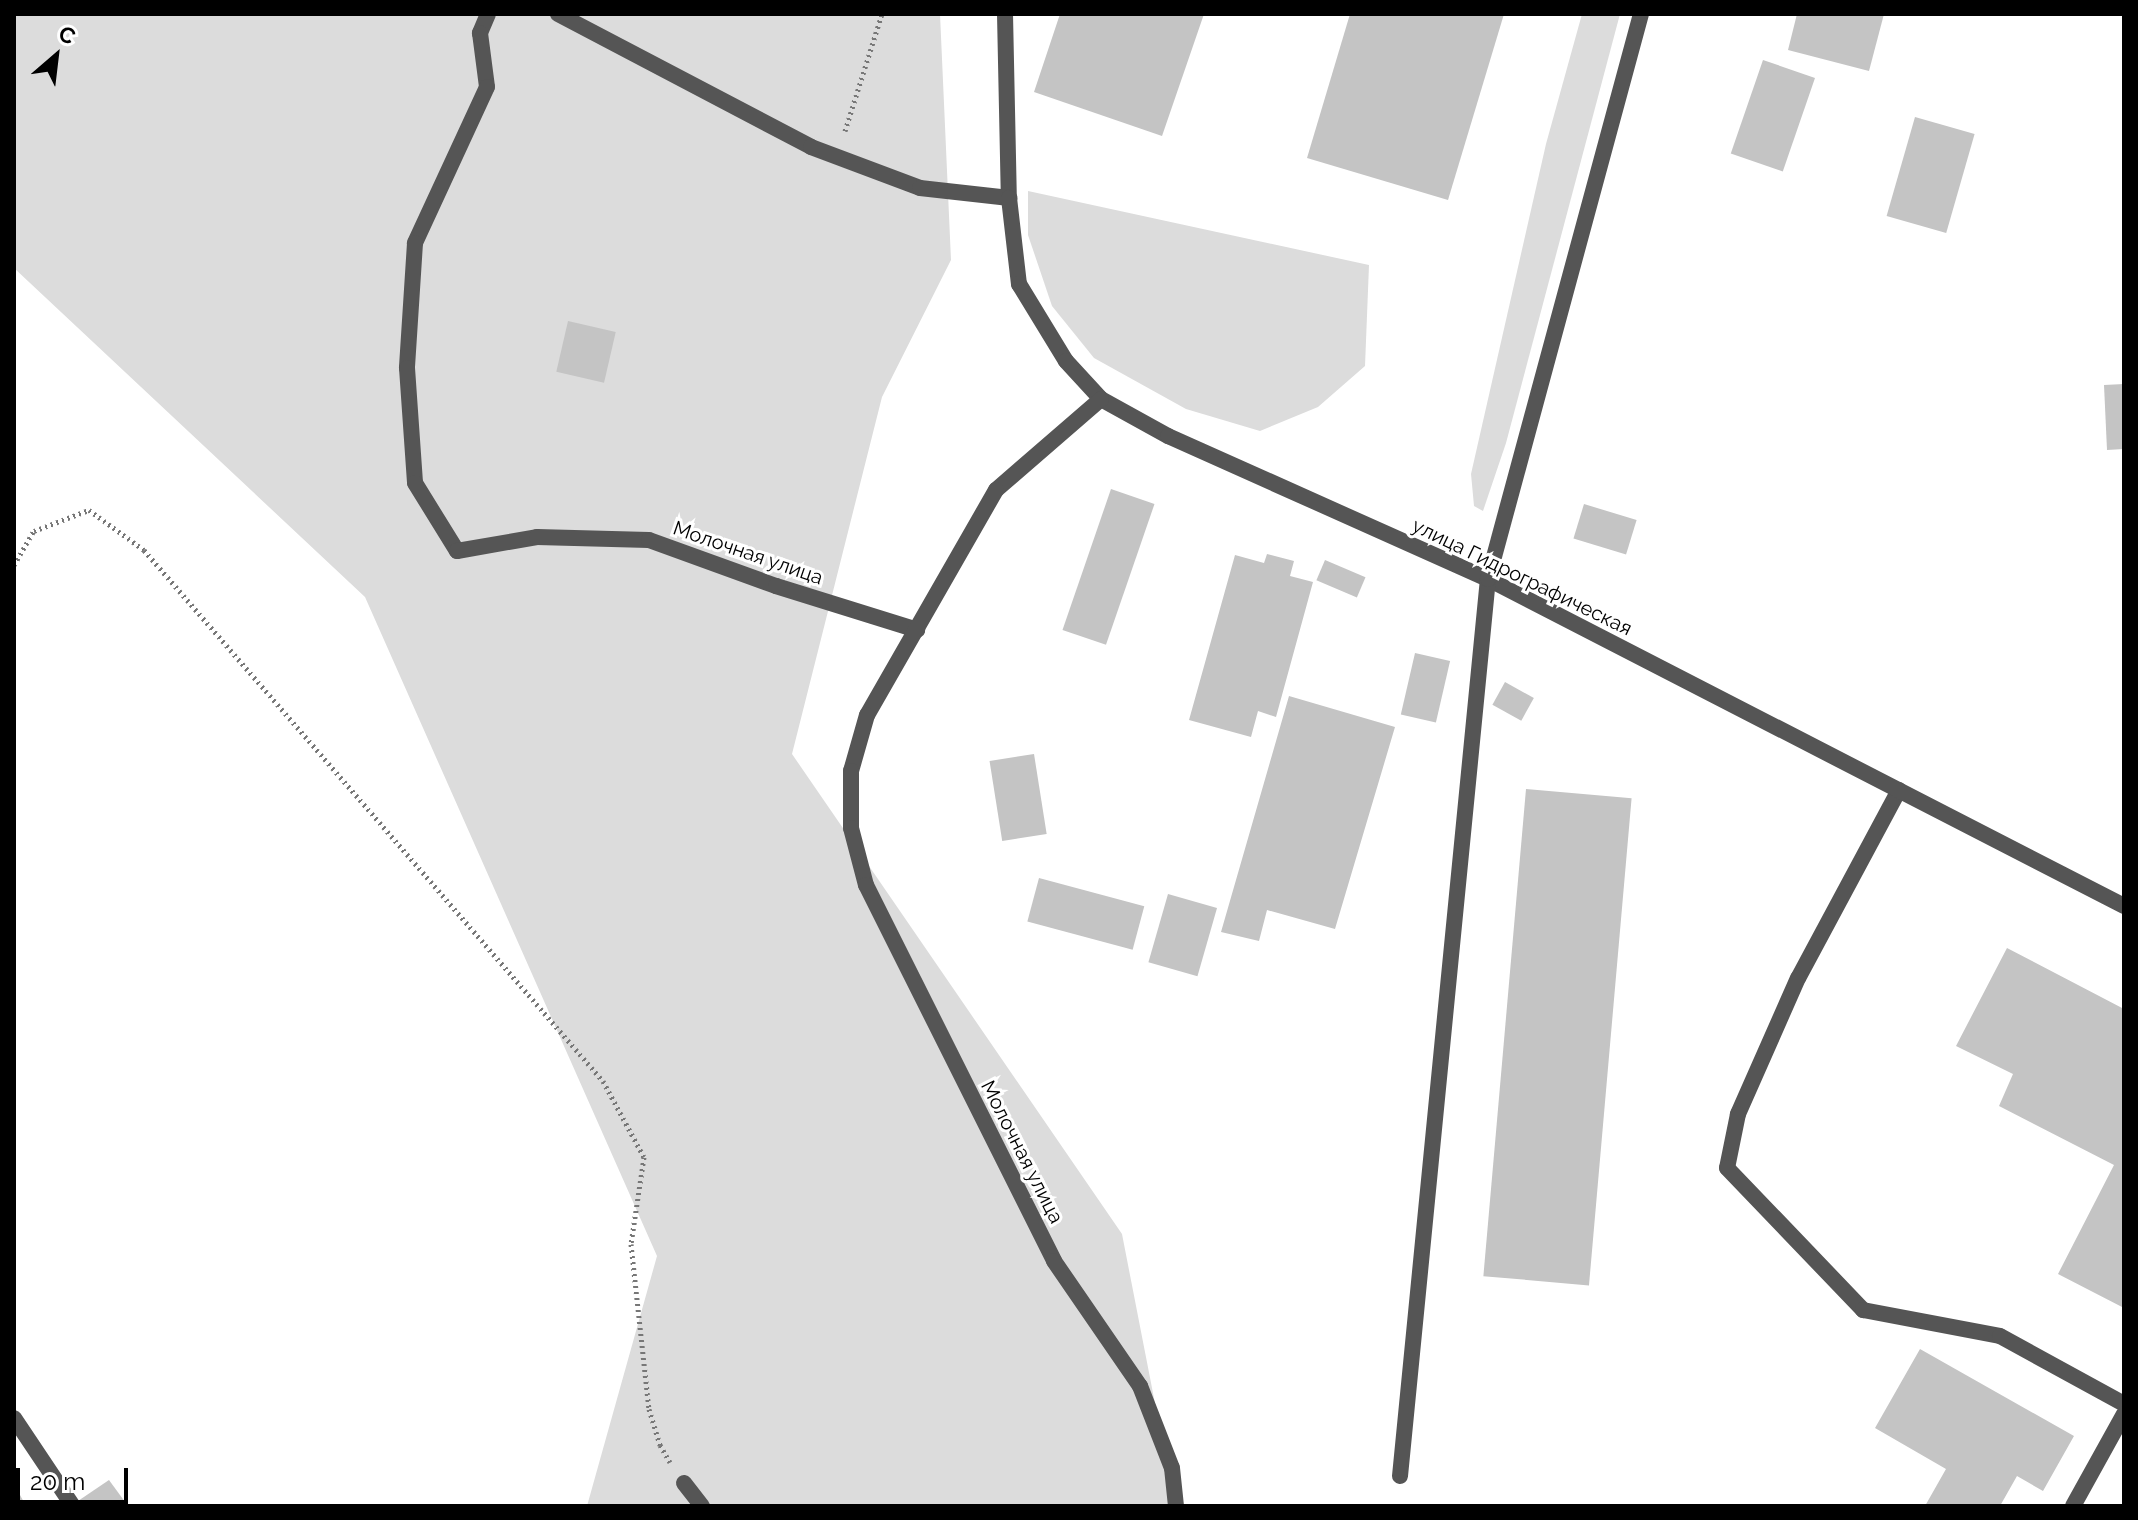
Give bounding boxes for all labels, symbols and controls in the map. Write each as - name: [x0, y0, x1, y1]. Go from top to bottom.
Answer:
- north arrow: [16, 16, 96, 96]
- text: С: [55, 20, 80, 50]
- street label: улица Гидрографическая: [1408, 513, 1636, 641]
- street label: Молочная улица: [670, 516, 826, 590]
- street label: Молочная улица: [976, 1076, 1068, 1228]
- scale bar: [20, 1452, 132, 1502]
- text: 20 m: [30, 1467, 85, 1496]

